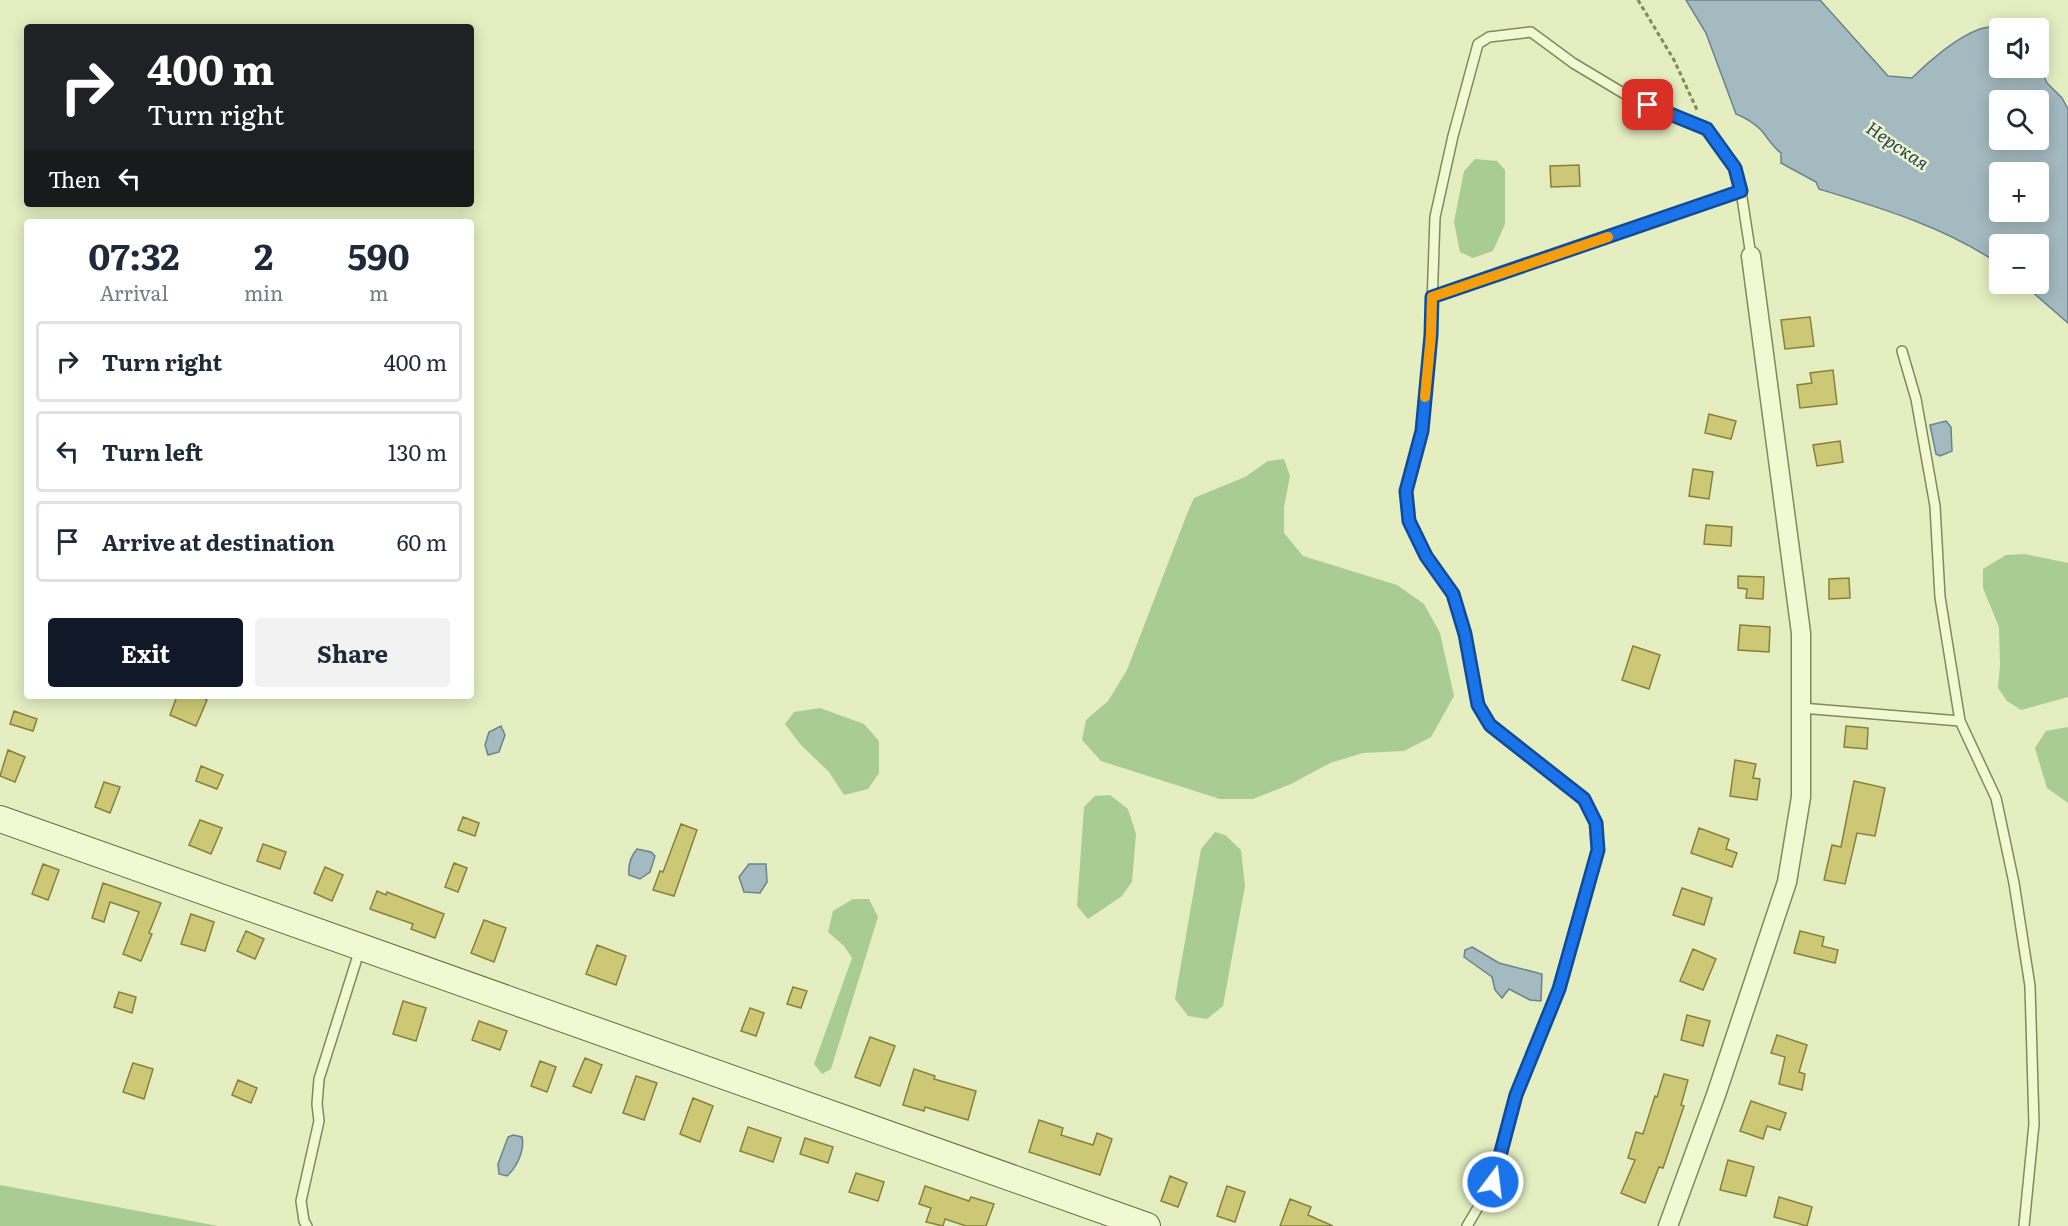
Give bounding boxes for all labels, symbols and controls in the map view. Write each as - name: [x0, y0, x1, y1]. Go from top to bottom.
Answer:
- map controls: [1989, 18, 2049, 294]
- button: sound: [1989, 18, 2049, 78]
- text: 400 m: [147, 36, 274, 98]
- icon: right: [48, 48, 126, 126]
- pin: [1622, 79, 1673, 130]
- icon: arrive: [1631, 88, 1664, 121]
- button: search: [1989, 90, 2049, 150]
- text: Turn right: [147, 93, 284, 133]
- water label: Нерская: [1861, 114, 1935, 176]
- text: Then: [48, 162, 101, 195]
- icon: left: [113, 162, 146, 195]
- button: +: [1989, 162, 2049, 222]
- text: 07:32: [88, 228, 180, 281]
- text: 2: [254, 228, 273, 281]
- text: 590: [348, 228, 410, 281]
- button: −: [1989, 234, 2049, 294]
- text: Arrival: [100, 277, 168, 307]
- text: min: [244, 277, 283, 307]
- text: m: [369, 277, 388, 307]
- icon: right: [51, 345, 84, 378]
- text: Turn right: [102, 345, 222, 378]
- text: 400 m: [384, 345, 447, 378]
- icon: left: [51, 435, 84, 468]
- text: Turn left: [102, 435, 203, 468]
- text: 130 m: [388, 435, 447, 468]
- icon: arrive: [51, 525, 84, 558]
- text: Arrive at destination: [102, 525, 335, 558]
- text: 60 m: [397, 525, 447, 558]
- button: Exit: [48, 618, 243, 687]
- button: Share: [255, 618, 450, 687]
- position arrow: [1461, 1150, 1525, 1214]

